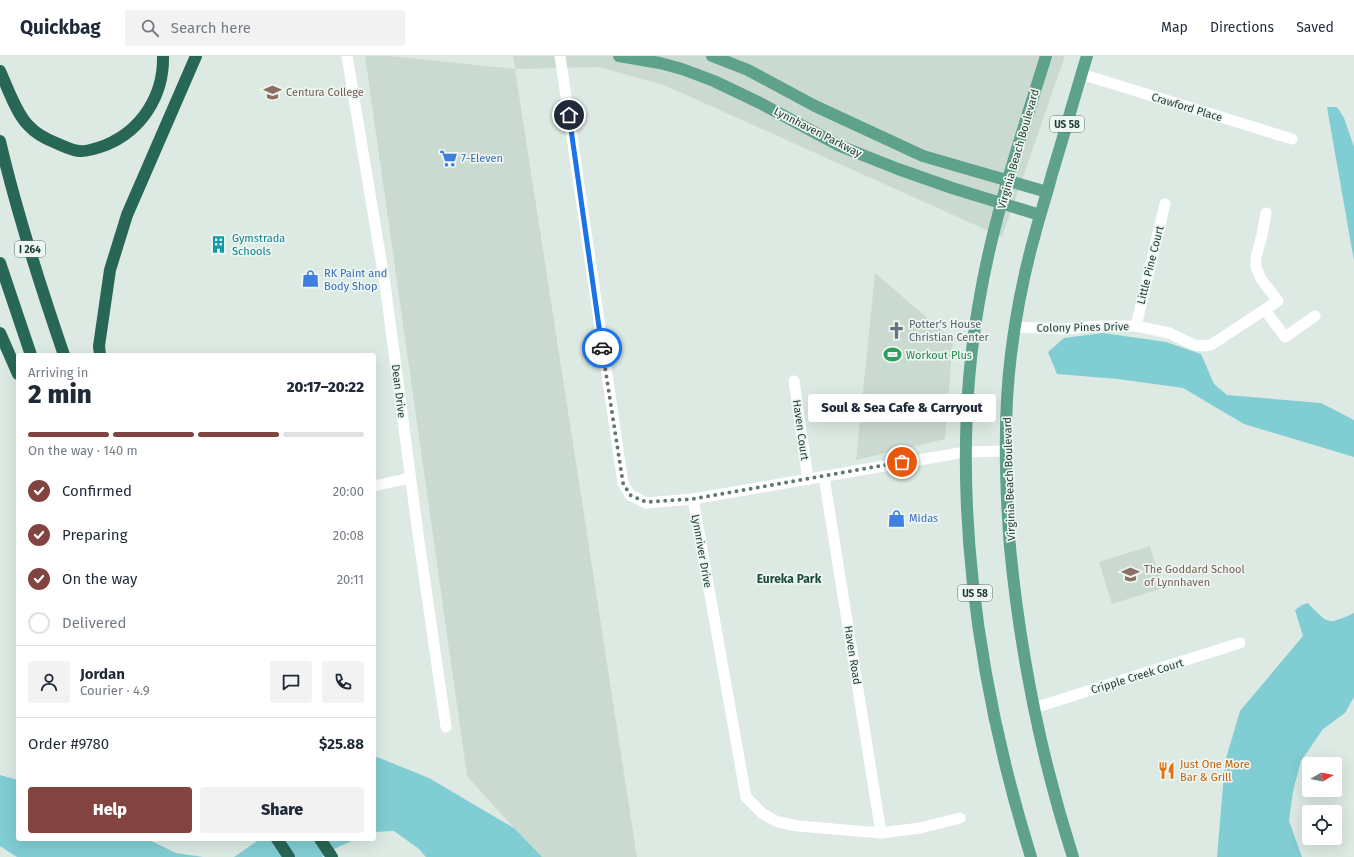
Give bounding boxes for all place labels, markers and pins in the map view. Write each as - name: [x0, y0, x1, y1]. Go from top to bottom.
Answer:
- school or university icon: Centura College: [263, 82, 283, 102]
- place label: Centura College: [286, 86, 364, 99]
- pin: [552, 98, 586, 132]
- supermarket icon: 7-Eleven: [438, 148, 458, 168]
- place label: 7-Eleven: [461, 152, 503, 165]
- place label: Gymstrada Schools: [232, 232, 285, 258]
- building icon: Gymstrada Schools: [209, 234, 229, 254]
- place label: RK Paint and Body Shop: [324, 267, 387, 293]
- shop icon: RK Paint and Body Shop: [301, 269, 321, 289]
- place label: Potter's House Christian Center: [909, 318, 990, 344]
- church icon: Potter's House Christian Center: [886, 320, 906, 340]
- sports icon: Workout Plus: [883, 345, 903, 365]
- place label: Workout Plus: [906, 349, 972, 362]
- callout: Soul & Sea Cafe & Carryout: [808, 394, 996, 422]
- pin: [885, 445, 919, 479]
- shop icon: Midas: [886, 508, 906, 528]
- place label: Midas: [909, 512, 938, 525]
- place label: The Goddard School of Lynnhaven: [1144, 563, 1245, 589]
- school or university icon: The Goddard School of Lynnhaven: [1121, 565, 1141, 585]
- place label: Just One More Bar & Grill: [1180, 758, 1250, 784]
- restaurant icon: Just One More Bar & Grill: [1157, 760, 1177, 780]

